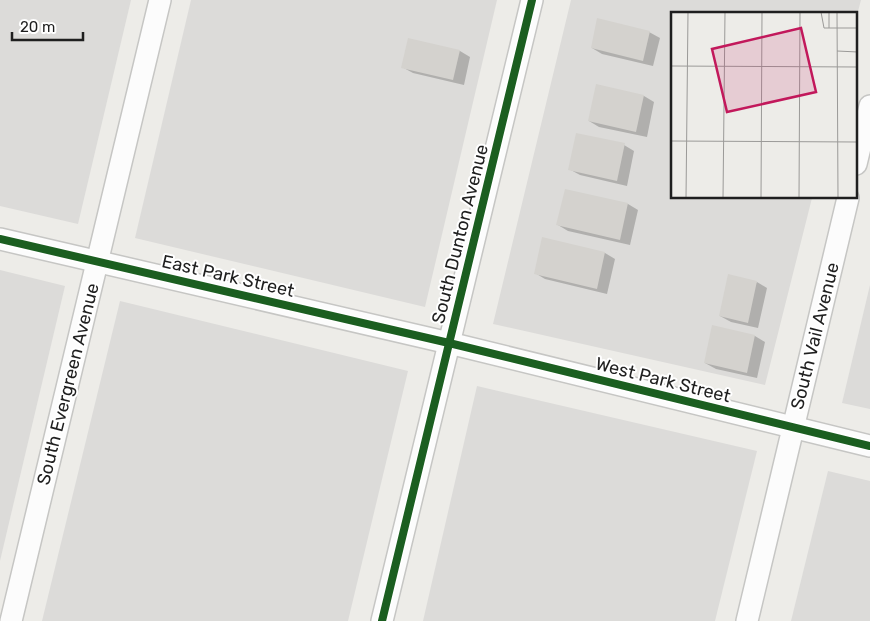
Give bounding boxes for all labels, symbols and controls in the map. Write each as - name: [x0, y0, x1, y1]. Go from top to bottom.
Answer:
- scale bar: [12, 10, 84, 42]
- inset map: [671, 12, 858, 199]
- text: 20 m: [20, 18, 55, 36]
- street label: South Dunton Avenue: [427, 142, 493, 326]
- street label: East Park Street: [160, 250, 296, 302]
- street label: South Vail Avenue: [786, 260, 844, 412]
- street label: South Evergreen Avenue: [32, 281, 104, 487]
- street label: West Park Street: [593, 353, 733, 407]

